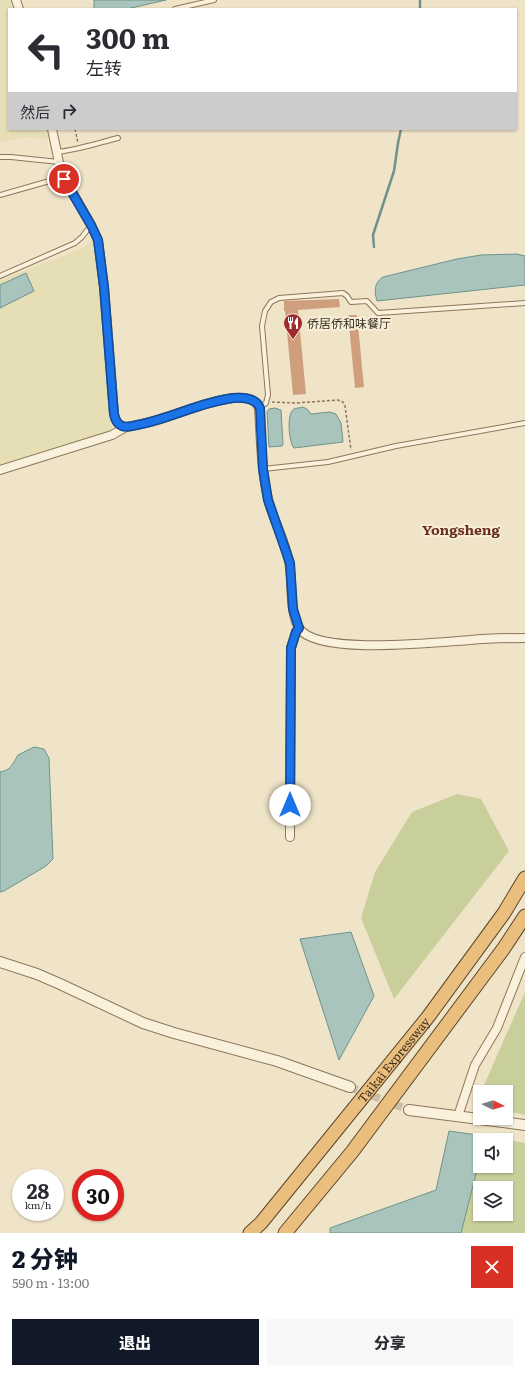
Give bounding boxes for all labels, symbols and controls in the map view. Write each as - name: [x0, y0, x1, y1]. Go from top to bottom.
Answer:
- text: 300 m: [86, 16, 170, 58]
- icon: left: [20, 24, 72, 76]
- text: 左转: [86, 54, 122, 81]
- text: 然后: [20, 100, 50, 123]
- icon: right: [58, 100, 80, 122]
- pin: [47, 162, 81, 196]
- icon: arrive: [53, 168, 75, 190]
- restaurant icon: 侨居侨和味餐厅: [282, 312, 304, 340]
- place label: 侨居侨和味餐厅: [307, 314, 391, 332]
- district label: Yongsheng: [422, 519, 501, 539]
- position arrow: [269, 784, 311, 826]
- street label: Taikai Expressway: [353, 1013, 434, 1107]
- north arrow: [473, 1085, 513, 1125]
- map controls: [473, 1085, 513, 1221]
- button: sound: [473, 1133, 513, 1173]
- speed limit sign: 30: [72, 1169, 124, 1221]
- text: 28: [27, 1175, 49, 1205]
- button: layers: [473, 1181, 513, 1221]
- text: km/h: [25, 1197, 51, 1212]
- text: 2 分钟: [12, 1240, 78, 1275]
- button: close: [471, 1246, 513, 1288]
- text: 590 m · 13:00: [12, 1273, 89, 1292]
- button: 退出: [12, 1319, 259, 1365]
- button: 分享: [267, 1319, 513, 1365]

